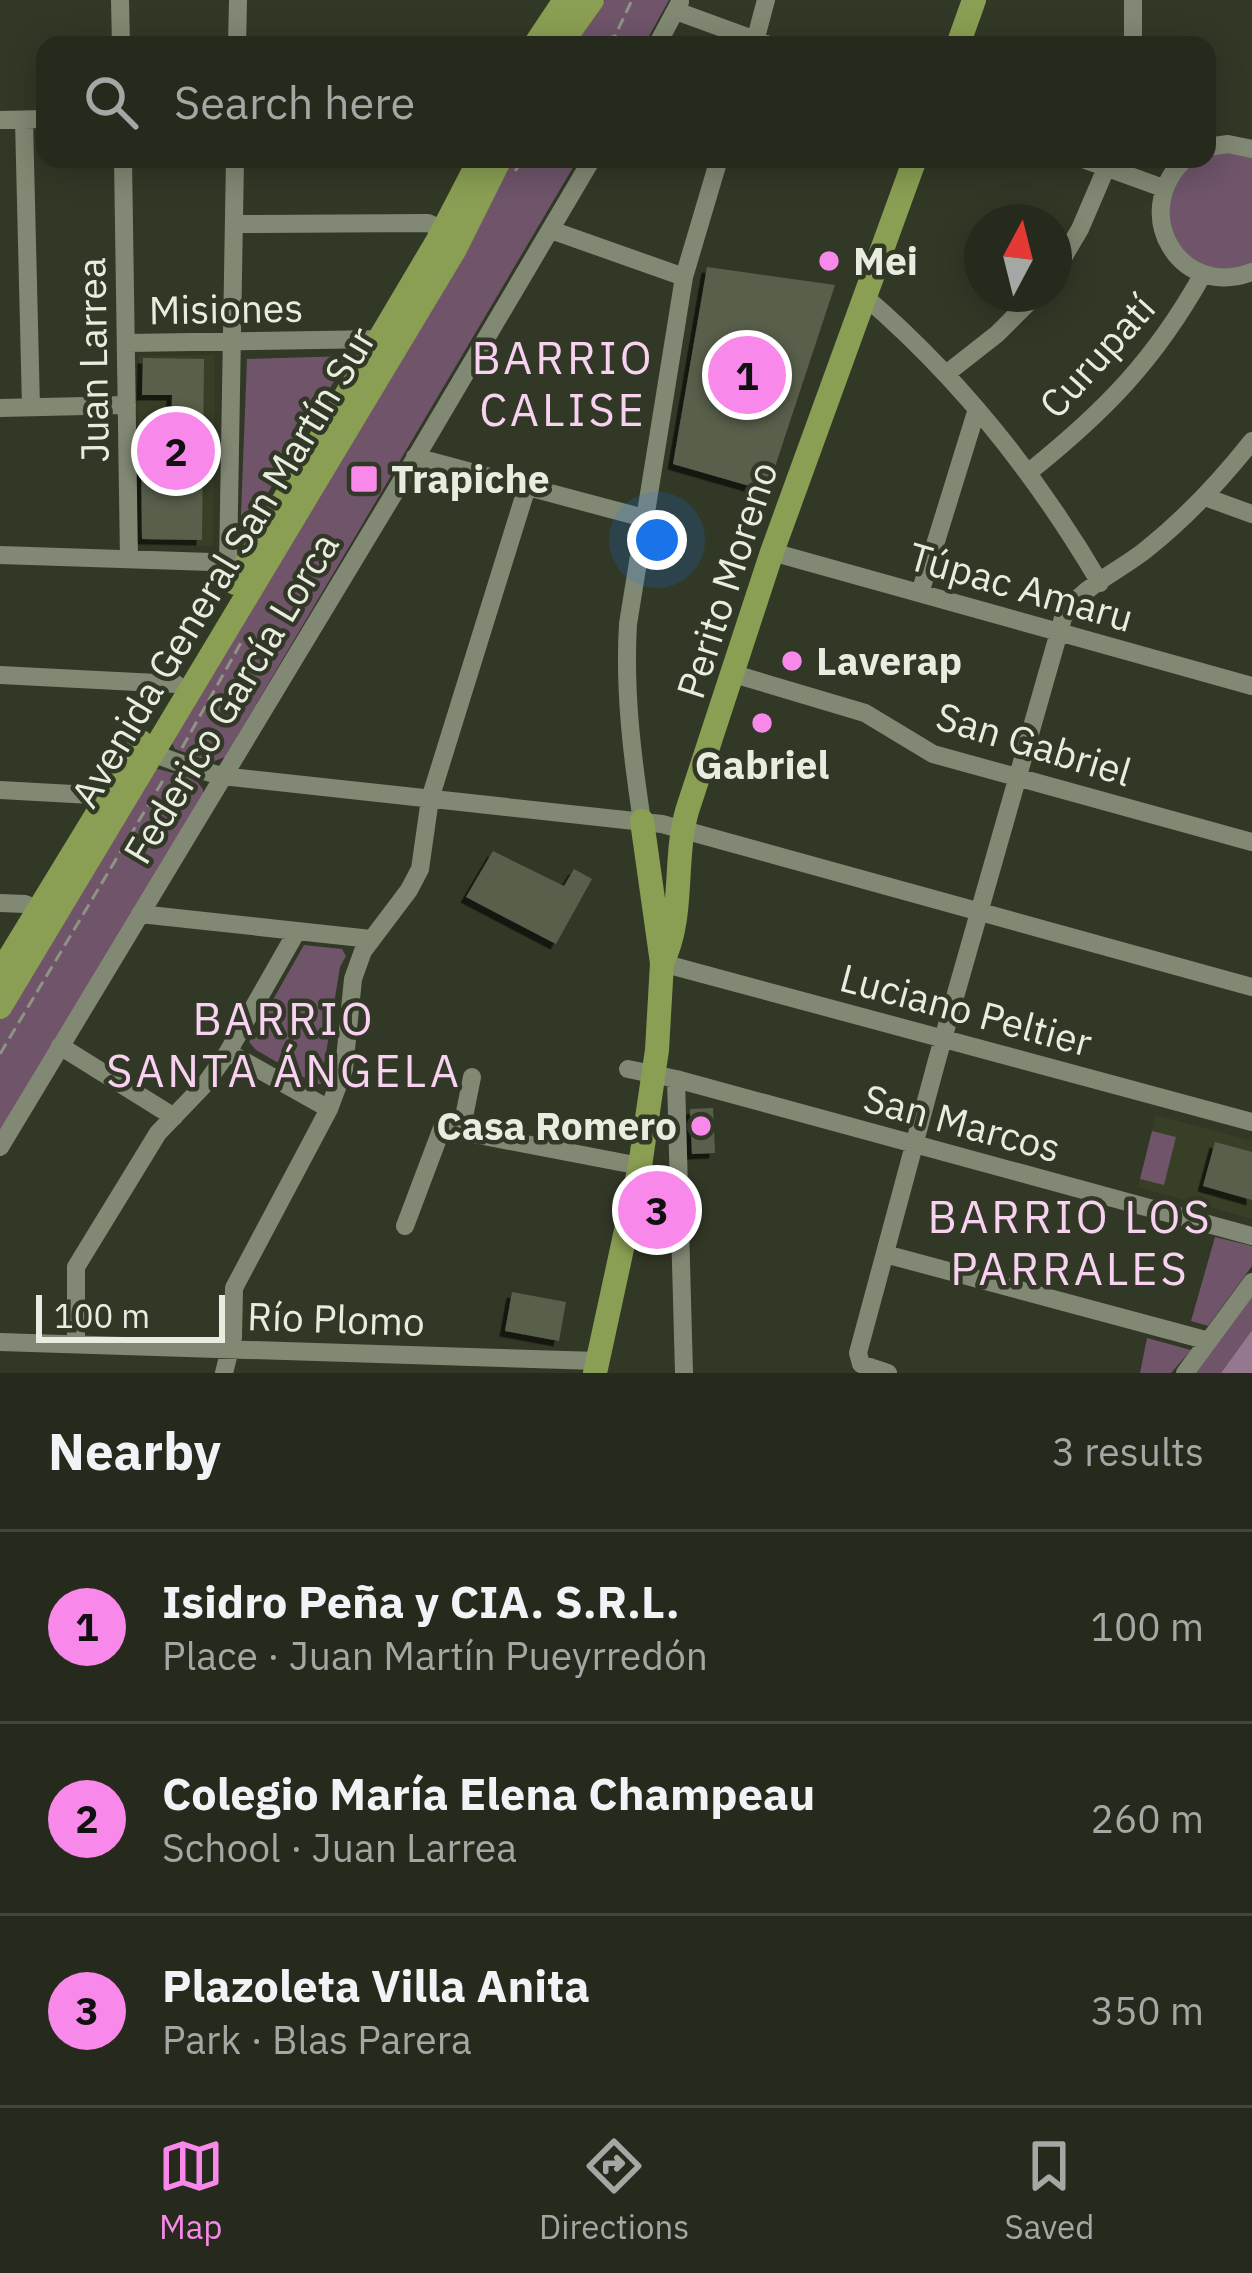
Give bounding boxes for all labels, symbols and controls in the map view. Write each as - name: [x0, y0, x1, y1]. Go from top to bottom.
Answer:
- search box: [36, 36, 1216, 168]
- icon: search: [78, 69, 144, 135]
- text: Search here: [174, 73, 415, 131]
- north arrow: [964, 204, 1072, 312]
- place label: Mei: [853, 235, 918, 286]
- marker: Mei: [816, 248, 842, 274]
- street label: Juan Larrea: [65, 257, 120, 463]
- street label: Misiones: [148, 282, 304, 335]
- street label: Curupatí: [1028, 283, 1166, 428]
- street label: Avenida General San Martín Sur: [59, 317, 386, 816]
- district label: BARRIO CALISE: [471, 328, 655, 438]
- pin: 1: [708, 330, 786, 420]
- pin: 2: [137, 406, 215, 496]
- place label: Trapiche: [391, 453, 550, 504]
- street label: Perito Moreno: [664, 455, 789, 705]
- marker: Trapiche: [348, 463, 380, 495]
- your location: [627, 510, 687, 570]
- street label: Federico García Lorca: [111, 523, 350, 873]
- street label: Túpac Amaru: [903, 530, 1139, 643]
- place label: Laverap: [816, 635, 962, 686]
- marker: Laverap: [779, 648, 805, 674]
- street label: San Gabriel: [930, 690, 1138, 797]
- marker: Gabriel: [749, 710, 775, 736]
- place label: Gabriel: [695, 739, 829, 790]
- street label: Luciano Peltier: [835, 951, 1098, 1068]
- district label: BARRIO SANTA ÁNGELA: [106, 989, 462, 1099]
- street label: San Marcos: [858, 1072, 1066, 1173]
- place label: Casa Romero: [436, 1100, 677, 1151]
- marker: Casa Romero: [688, 1113, 714, 1139]
- pin: 3: [618, 1165, 696, 1255]
- district label: BARRIO LOS PARRALES: [927, 1187, 1213, 1297]
- scale bar: [36, 1289, 225, 1342]
- street label: Río Plomo: [246, 1290, 426, 1347]
- text: 100 m: [54, 1294, 150, 1337]
- text: Nearby: [48, 1418, 221, 1484]
- text: 3 results: [1052, 1426, 1204, 1477]
- text: Isidro Peña y CIA. S.R.L.: [162, 1572, 680, 1630]
- text: 1: [75, 1601, 99, 1652]
- text: 100 m: [1091, 1601, 1204, 1652]
- text: Place · Juan Martín Pueyrredón: [162, 1630, 708, 1681]
- text: Colegio María Elena Champeau: [162, 1764, 815, 1822]
- text: 2: [75, 1793, 99, 1844]
- text: 260 m: [1091, 1793, 1204, 1844]
- text: School · Juan Larrea: [162, 1822, 517, 1873]
- text: Plazoleta Villa Anita: [162, 1956, 590, 2014]
- text: 3: [75, 1985, 99, 2036]
- text: 350 m: [1091, 1985, 1204, 2036]
- text: Park · Blas Parera: [162, 2014, 472, 2065]
- tab: Map: [158, 2133, 224, 2248]
- tab: Directions: [539, 2133, 689, 2248]
- tab: Saved: [1005, 2133, 1094, 2248]

